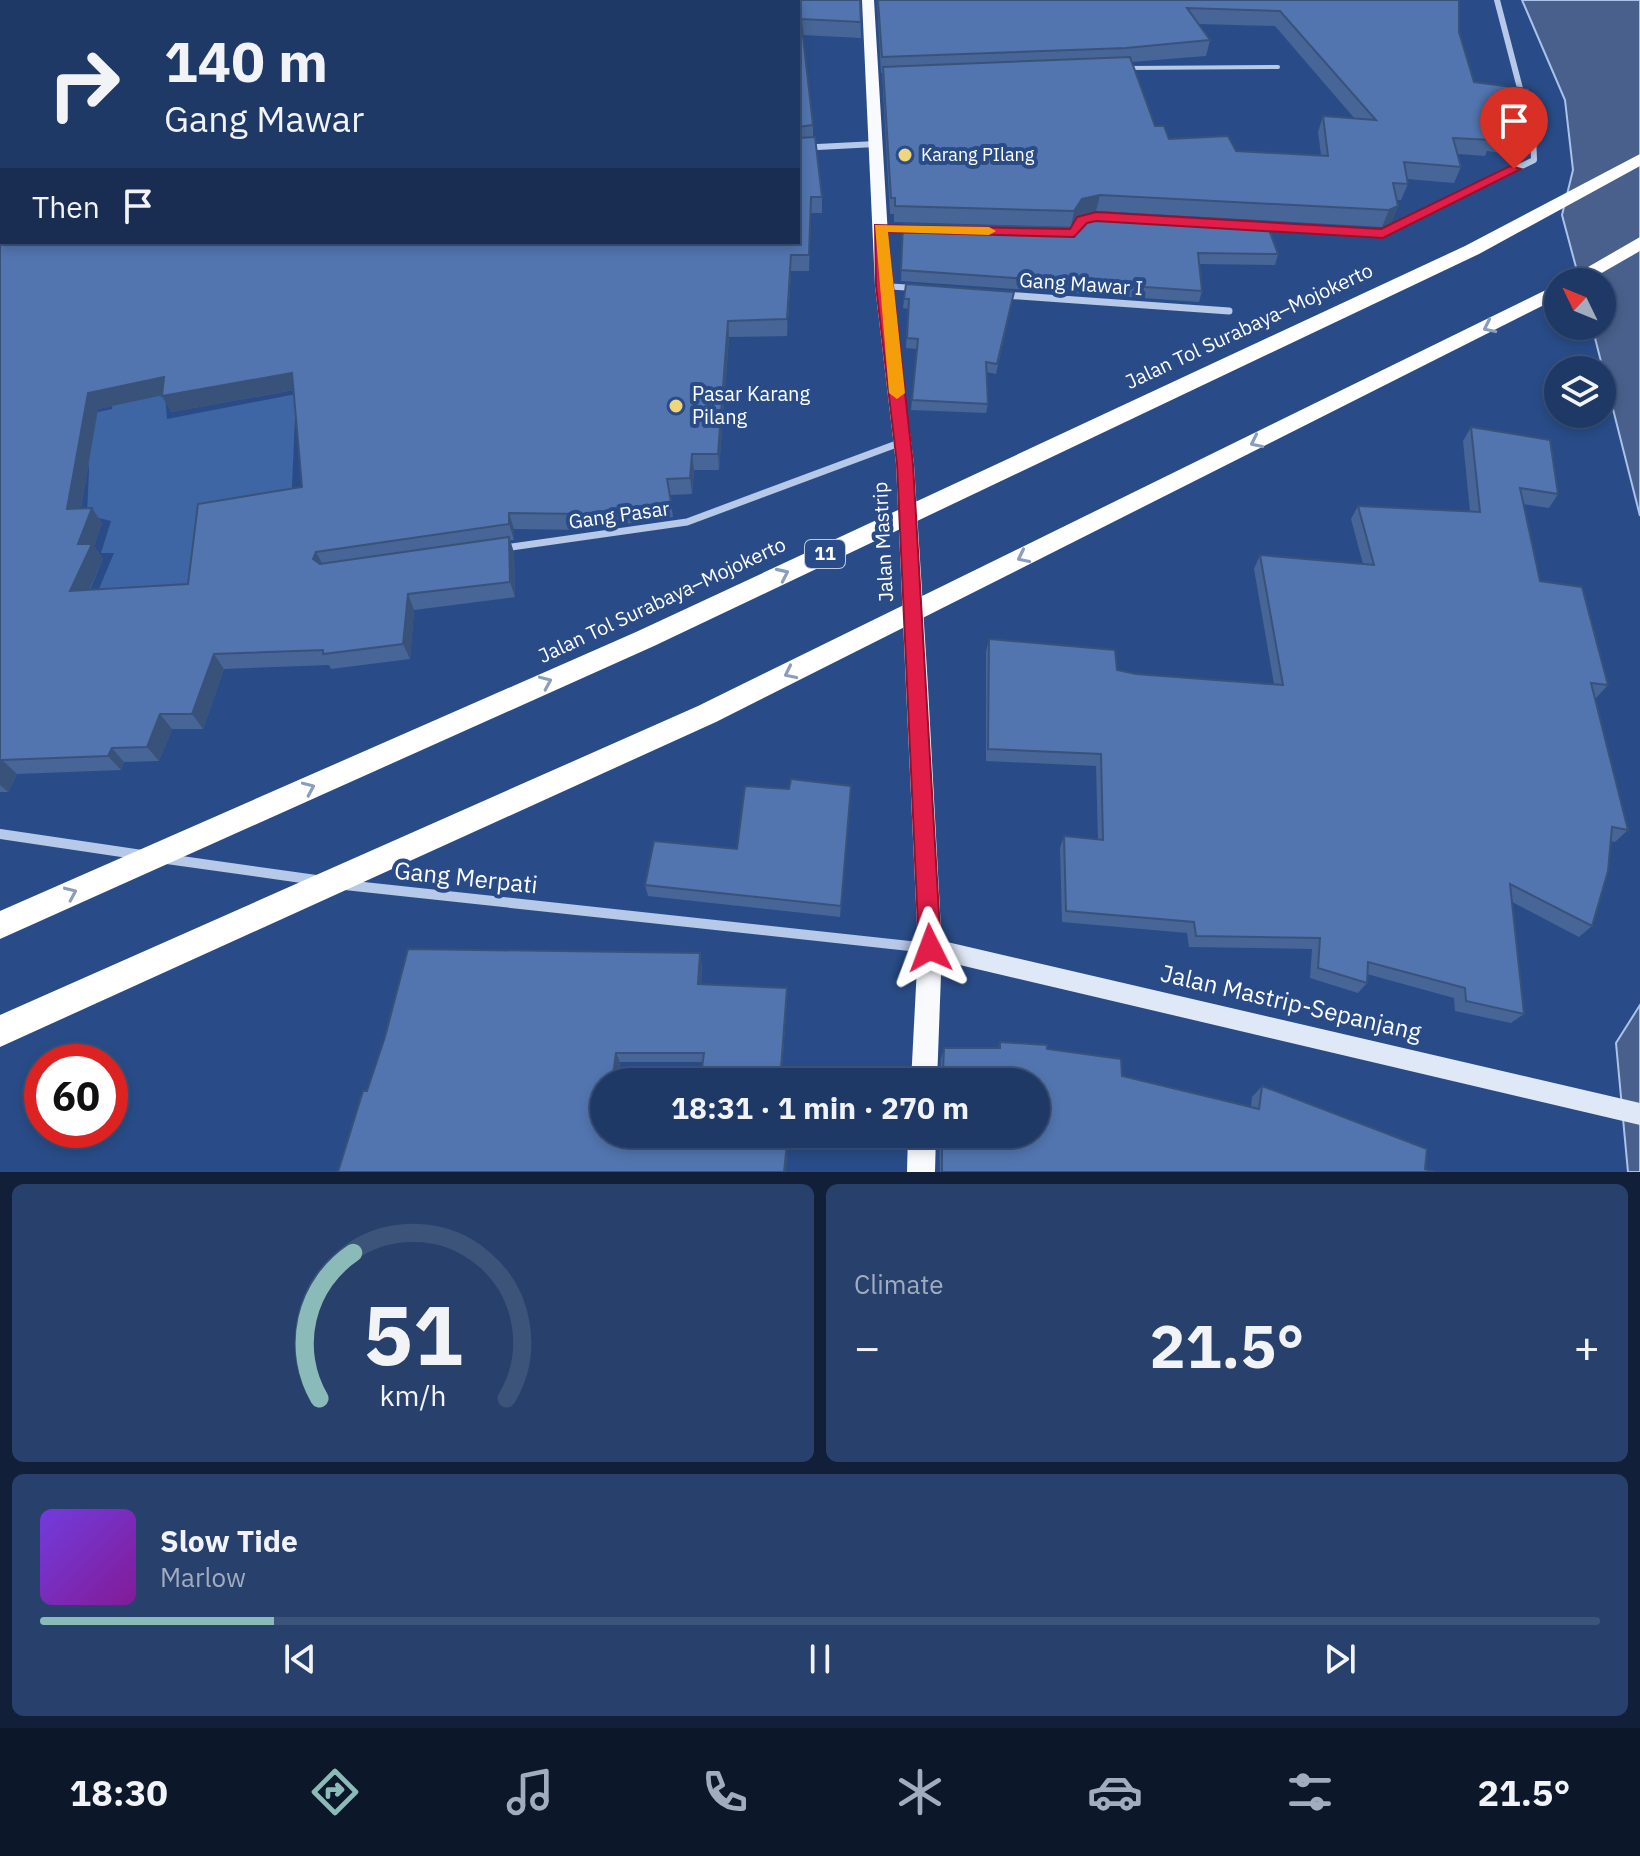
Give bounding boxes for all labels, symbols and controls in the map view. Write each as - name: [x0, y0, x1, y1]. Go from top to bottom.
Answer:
- text: 140 m: [164, 25, 328, 97]
- icon: right: [32, 32, 136, 136]
- pin: [1480, 87, 1548, 169]
- text: Gang Mawar: [164, 95, 364, 142]
- icon: arrive: [1492, 99, 1536, 143]
- place label: Karang PIlang: [921, 143, 1035, 166]
- marker: Karang PIlang: [896, 146, 914, 164]
- icon: arrive: [116, 184, 160, 228]
- text: Then: [32, 187, 100, 226]
- street label: Jalan Tol Surabaya–Mojokerto: [1121, 256, 1377, 395]
- street label: Gang Mawar I: [1018, 266, 1144, 301]
- north arrow: [1544, 268, 1616, 340]
- map controls: [1544, 268, 1616, 428]
- one-way arrow: [1483, 317, 1498, 333]
- button: layers: [1544, 356, 1616, 428]
- place label: Pasar Karang Pilang: [692, 380, 810, 430]
- marker: Pasar Karang Pilang: [667, 397, 685, 415]
- one-way arrow: [1250, 432, 1265, 448]
- street label: Jalan Mastrip: [866, 481, 899, 603]
- street label: Gang Pasar: [567, 494, 671, 535]
- street label: Jalan Tol Surabaya–Mojokerto: [534, 530, 790, 669]
- road number: 11: [805, 540, 845, 568]
- one-way arrow: [1017, 548, 1032, 563]
- one-way arrow: [774, 568, 789, 584]
- one-way arrow: [784, 663, 799, 679]
- one-way arrow: [538, 676, 553, 692]
- one-way arrow: [301, 782, 315, 798]
- street label: Gang Merpati: [393, 854, 539, 900]
- one-way arrow: [63, 887, 77, 903]
- position arrow: [888, 906, 972, 990]
- street label: Jalan Mastrip-Sepanjang: [1158, 956, 1425, 1048]
- speed limit sign: 60: [24, 1044, 128, 1148]
- text: 18:31 · 1 min · 270 m: [671, 1088, 969, 1127]
- text: Climate: [854, 1267, 944, 1301]
- text: 51: [363, 1280, 463, 1388]
- text: 21.5°: [1150, 1306, 1304, 1385]
- text: −: [854, 1318, 880, 1375]
- text: +: [1574, 1318, 1600, 1375]
- text: km/h: [379, 1377, 447, 1414]
- text: Slow Tide: [160, 1521, 298, 1560]
- text: Marlow: [160, 1560, 246, 1594]
- icon: previous: [278, 1637, 322, 1681]
- icon: pause: [798, 1637, 842, 1681]
- icon: next: [1318, 1637, 1362, 1681]
- icon: directions: [307, 1764, 363, 1820]
- icon: music: [502, 1764, 558, 1820]
- icon: phone: [697, 1764, 753, 1820]
- icon: climate: [892, 1764, 948, 1820]
- icon: car: [1087, 1764, 1143, 1820]
- icon: filters: [1282, 1764, 1338, 1820]
- text: 18:30: [70, 1769, 168, 1816]
- text: 21.5°: [1477, 1769, 1570, 1816]

